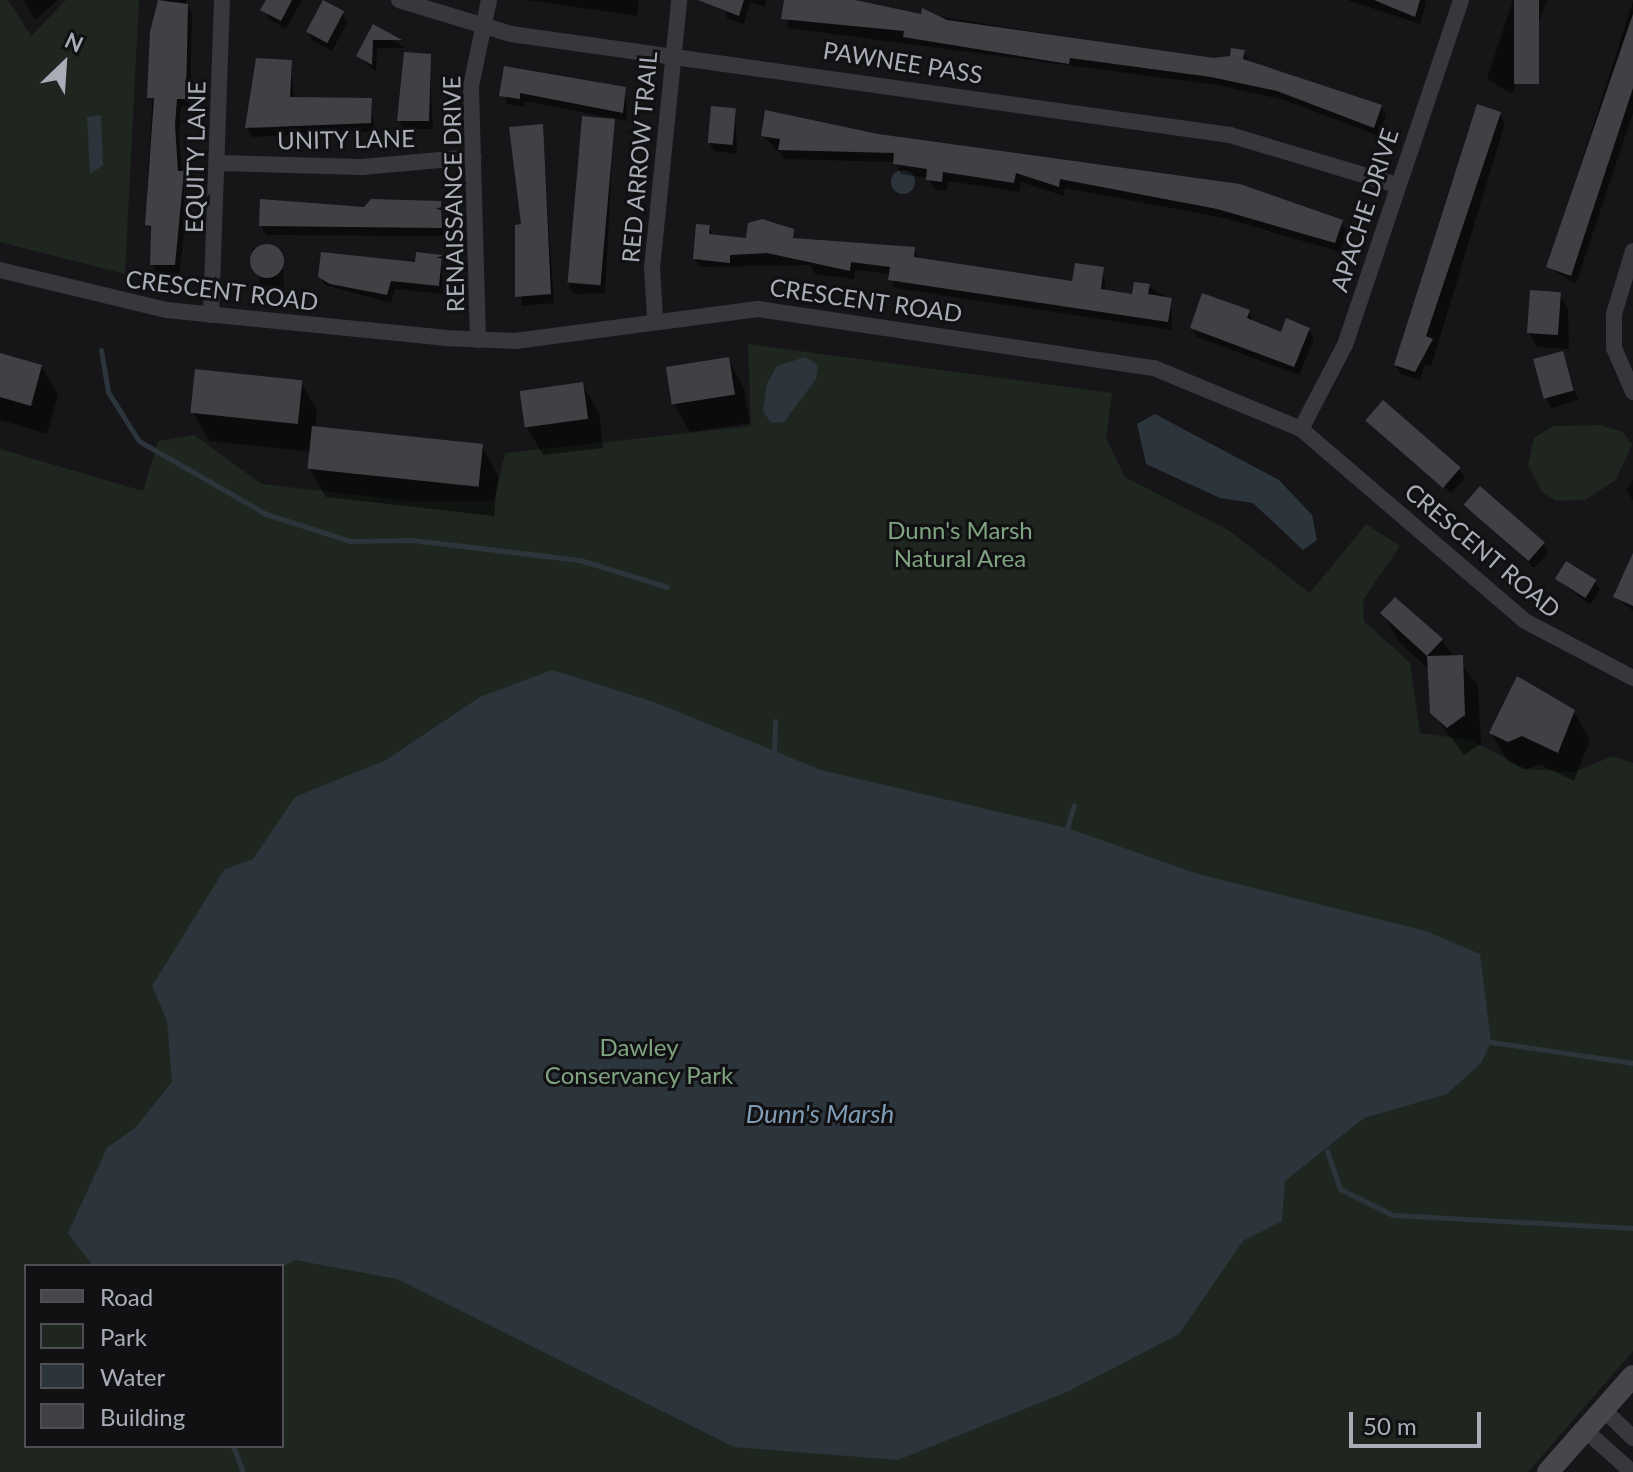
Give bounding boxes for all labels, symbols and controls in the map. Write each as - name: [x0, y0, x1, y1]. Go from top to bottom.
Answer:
- north arrow: [24, 24, 104, 104]
- text: N: [61, 26, 88, 58]
- street label: PAWNEE PASS: [821, 35, 985, 89]
- street label: RED ARROW TRAIL: [615, 49, 663, 265]
- street label: RENAISSANCE DRIVE: [437, 75, 469, 313]
- street label: EQUITY LANE: [179, 80, 211, 234]
- street label: UNITY LANE: [276, 123, 416, 155]
- street label: APACHE DRIVE: [1324, 125, 1404, 295]
- street label: CRESCENT ROAD: [124, 264, 320, 316]
- street label: CRESCENT ROAD: [768, 272, 964, 328]
- street label: CRESCENT ROAD: [1399, 476, 1567, 624]
- park label: Dunn's Marsh Natural Area: [887, 516, 1033, 572]
- park label: Dawley Conservancy Park: [545, 1033, 733, 1089]
- water label: Dunn's Marsh: [746, 1098, 894, 1130]
- legend: [24, 1264, 284, 1448]
- text: Road: [100, 1282, 153, 1311]
- text: Park: [100, 1322, 147, 1351]
- text: Water: [100, 1362, 165, 1391]
- scale bar: [1353, 1396, 1485, 1446]
- text: Building: [100, 1402, 185, 1431]
- text: 50 m: [1363, 1411, 1417, 1440]

